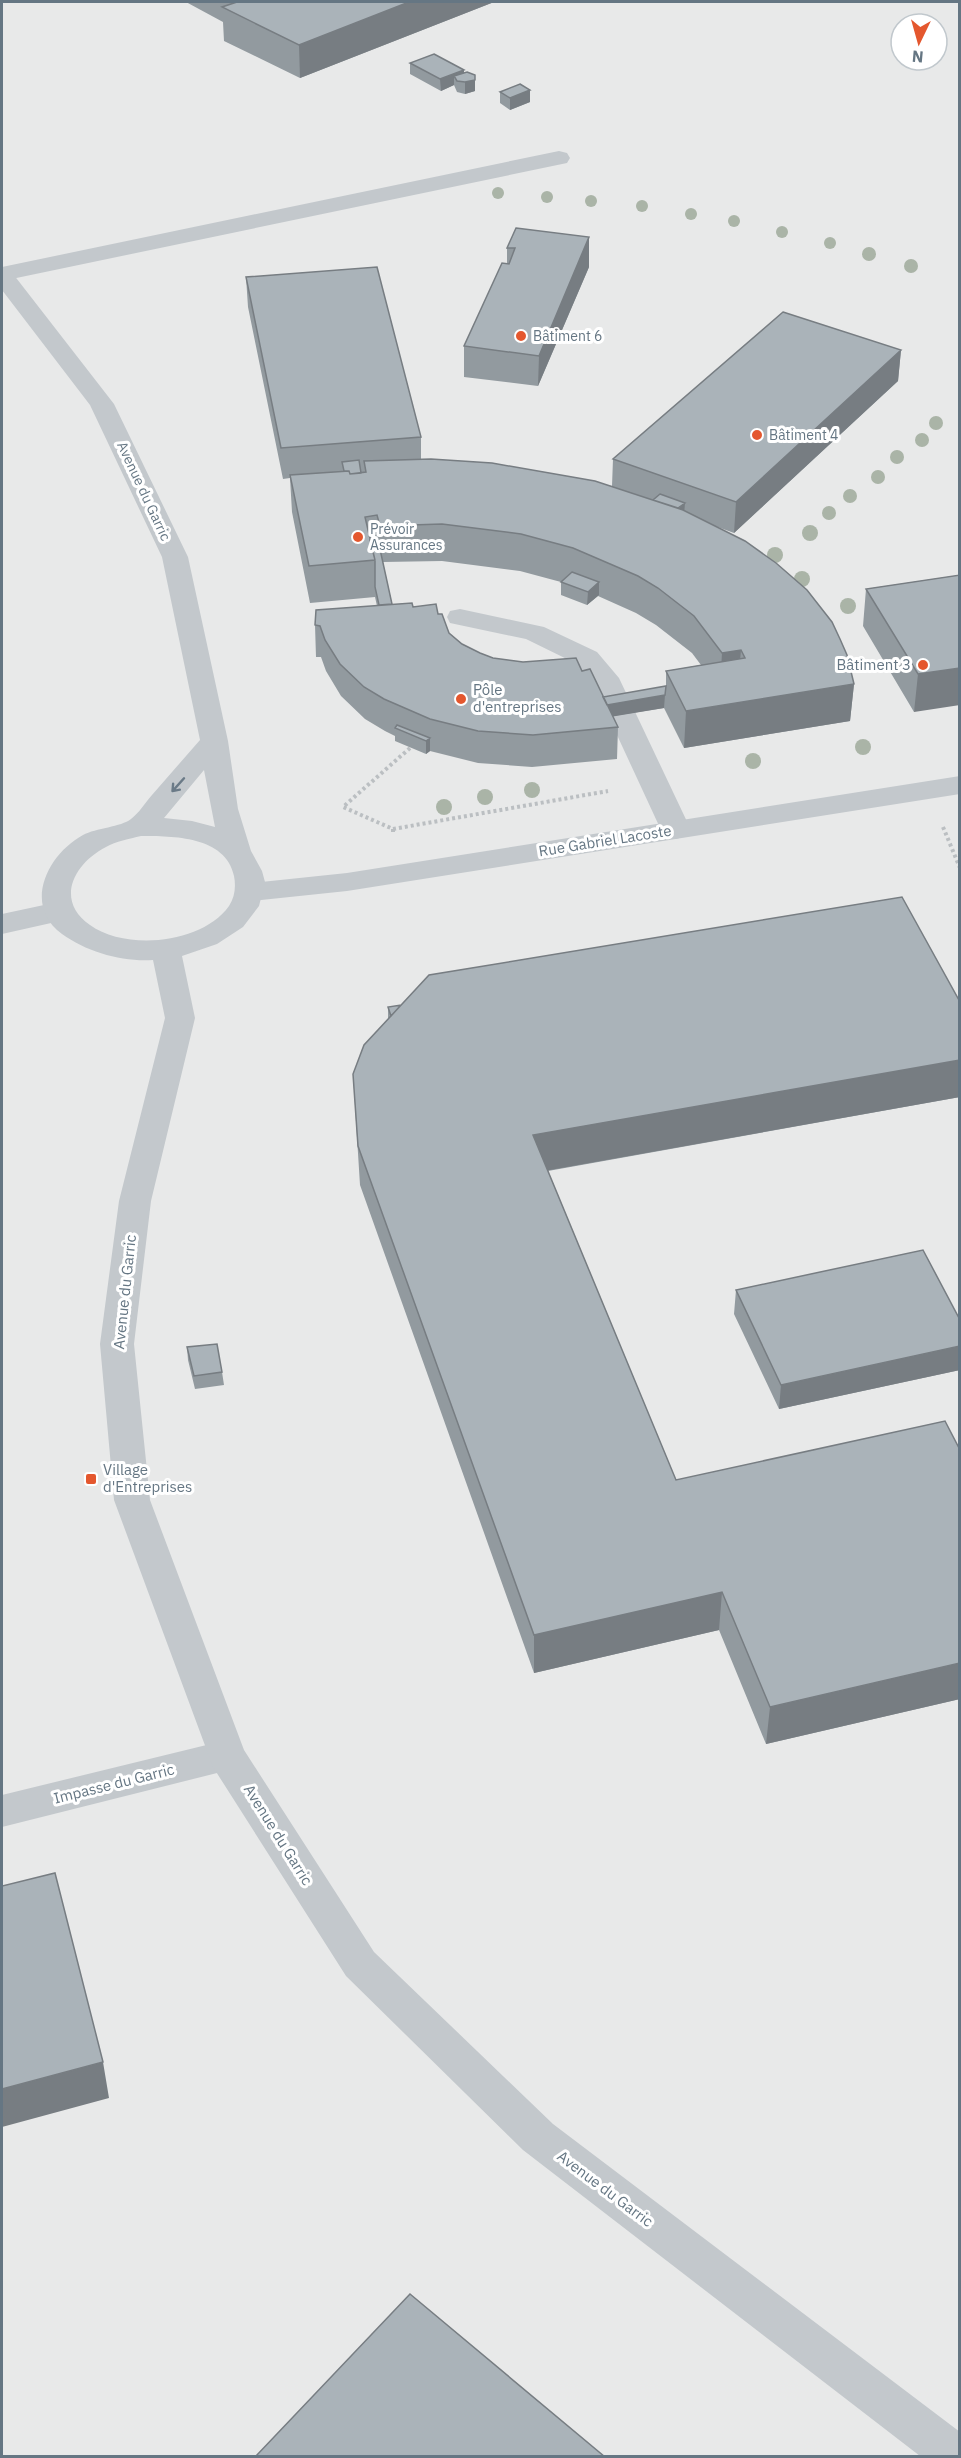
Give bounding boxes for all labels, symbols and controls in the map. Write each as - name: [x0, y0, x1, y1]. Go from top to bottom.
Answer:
- north arrow: [889, 12, 949, 72]
- text: N: [911, 46, 924, 67]
- place label: Bâtiment 6: [533, 327, 603, 345]
- marker: Bâtiment 6: [514, 329, 528, 343]
- place label: Bâtiment 4: [769, 426, 839, 444]
- marker: Bâtiment 4: [750, 428, 764, 442]
- street label: Avenue du Garric: [113, 439, 175, 543]
- place label: Prévoir Assurances: [370, 520, 443, 554]
- marker: Prévoir Assurances: [351, 530, 365, 544]
- place label: Bâtiment 3: [837, 655, 911, 674]
- marker: Bâtiment 3: [916, 658, 930, 672]
- place label: Pôle d'entreprises: [473, 680, 562, 716]
- marker: Pôle d'entreprises: [454, 692, 468, 706]
- one-way arrow: [171, 777, 185, 792]
- street label: Rue Gabriel Lacoste: [537, 821, 673, 860]
- street label: Avenue du Garric: [109, 1233, 140, 1350]
- place label: Village d'Entreprises: [103, 1460, 192, 1496]
- marker: Village d'Entreprises: [84, 1472, 98, 1486]
- street label: Impasse du Garric: [52, 1759, 177, 1808]
- street label: Avenue du Garric: [240, 1781, 317, 1889]
- street label: Avenue du Garric: [554, 2146, 657, 2231]

